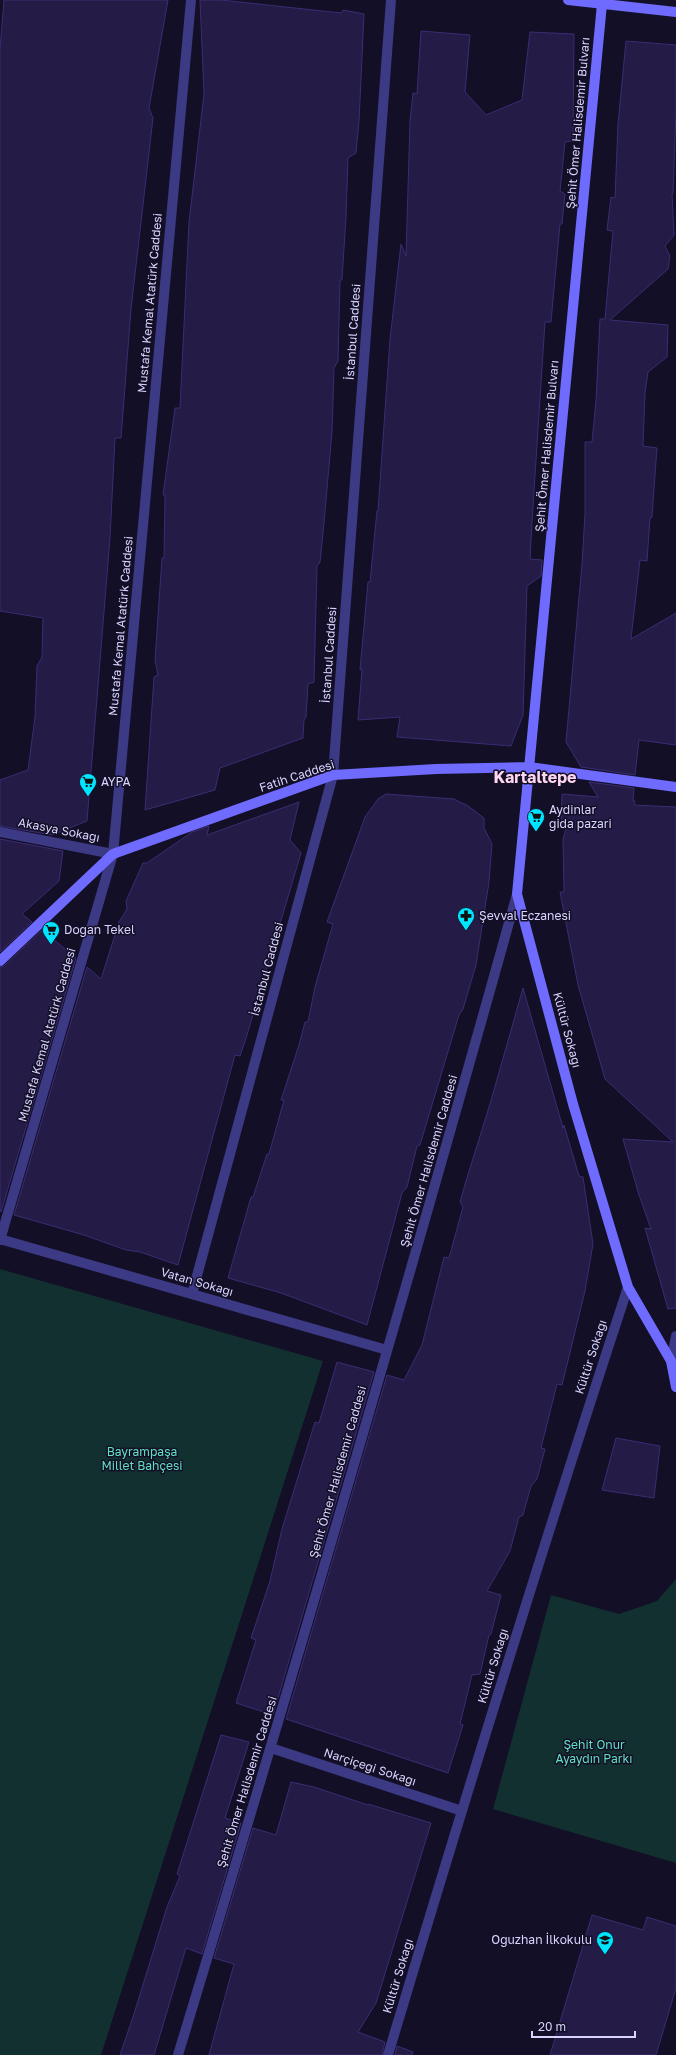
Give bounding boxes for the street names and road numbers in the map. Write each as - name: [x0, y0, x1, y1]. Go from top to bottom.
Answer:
- street label: Şehit Ömer Halisdemir Bulvarı: [563, 36, 592, 209]
- street label: Mustafa Kemal Atatürk Caddesi: [134, 212, 165, 394]
- street label: İstanbul Caddesi: [342, 283, 363, 381]
- street label: Şehit Ömer Halisdemir Bulvarı: [532, 359, 561, 532]
- street label: Mustafa Kemal Atatürk Caddesi: [105, 535, 136, 717]
- street label: İstanbul Caddesi: [318, 606, 339, 704]
- street label: Fatih Caddesi: [257, 756, 336, 795]
- street label: Akasya Sokağı: [17, 814, 101, 845]
- street label: İstanbul Caddesi: [247, 920, 286, 1018]
- street label: Mustafa Kemal Atatürk Caddesi: [14, 946, 79, 1124]
- street label: Kültür Sokağı: [550, 990, 585, 1069]
- street label: Şehit Ömer Halisdemir Caddesi: [397, 1073, 460, 1249]
- street label: Vatan Sokağı: [159, 1264, 235, 1299]
- street label: Kültür Sokağı: [571, 1318, 610, 1396]
- street label: Şehit Ömer Halisdemir Caddesi: [306, 1384, 369, 1560]
- street label: Kültür Sokağı: [474, 1627, 511, 1705]
- street label: Şehit Ömer Halisdemir Caddesi: [213, 1694, 280, 1869]
- street label: Narçiçeği Sokağı: [322, 1745, 418, 1789]
- street label: Kültür Sokağı: [379, 1937, 416, 2015]

